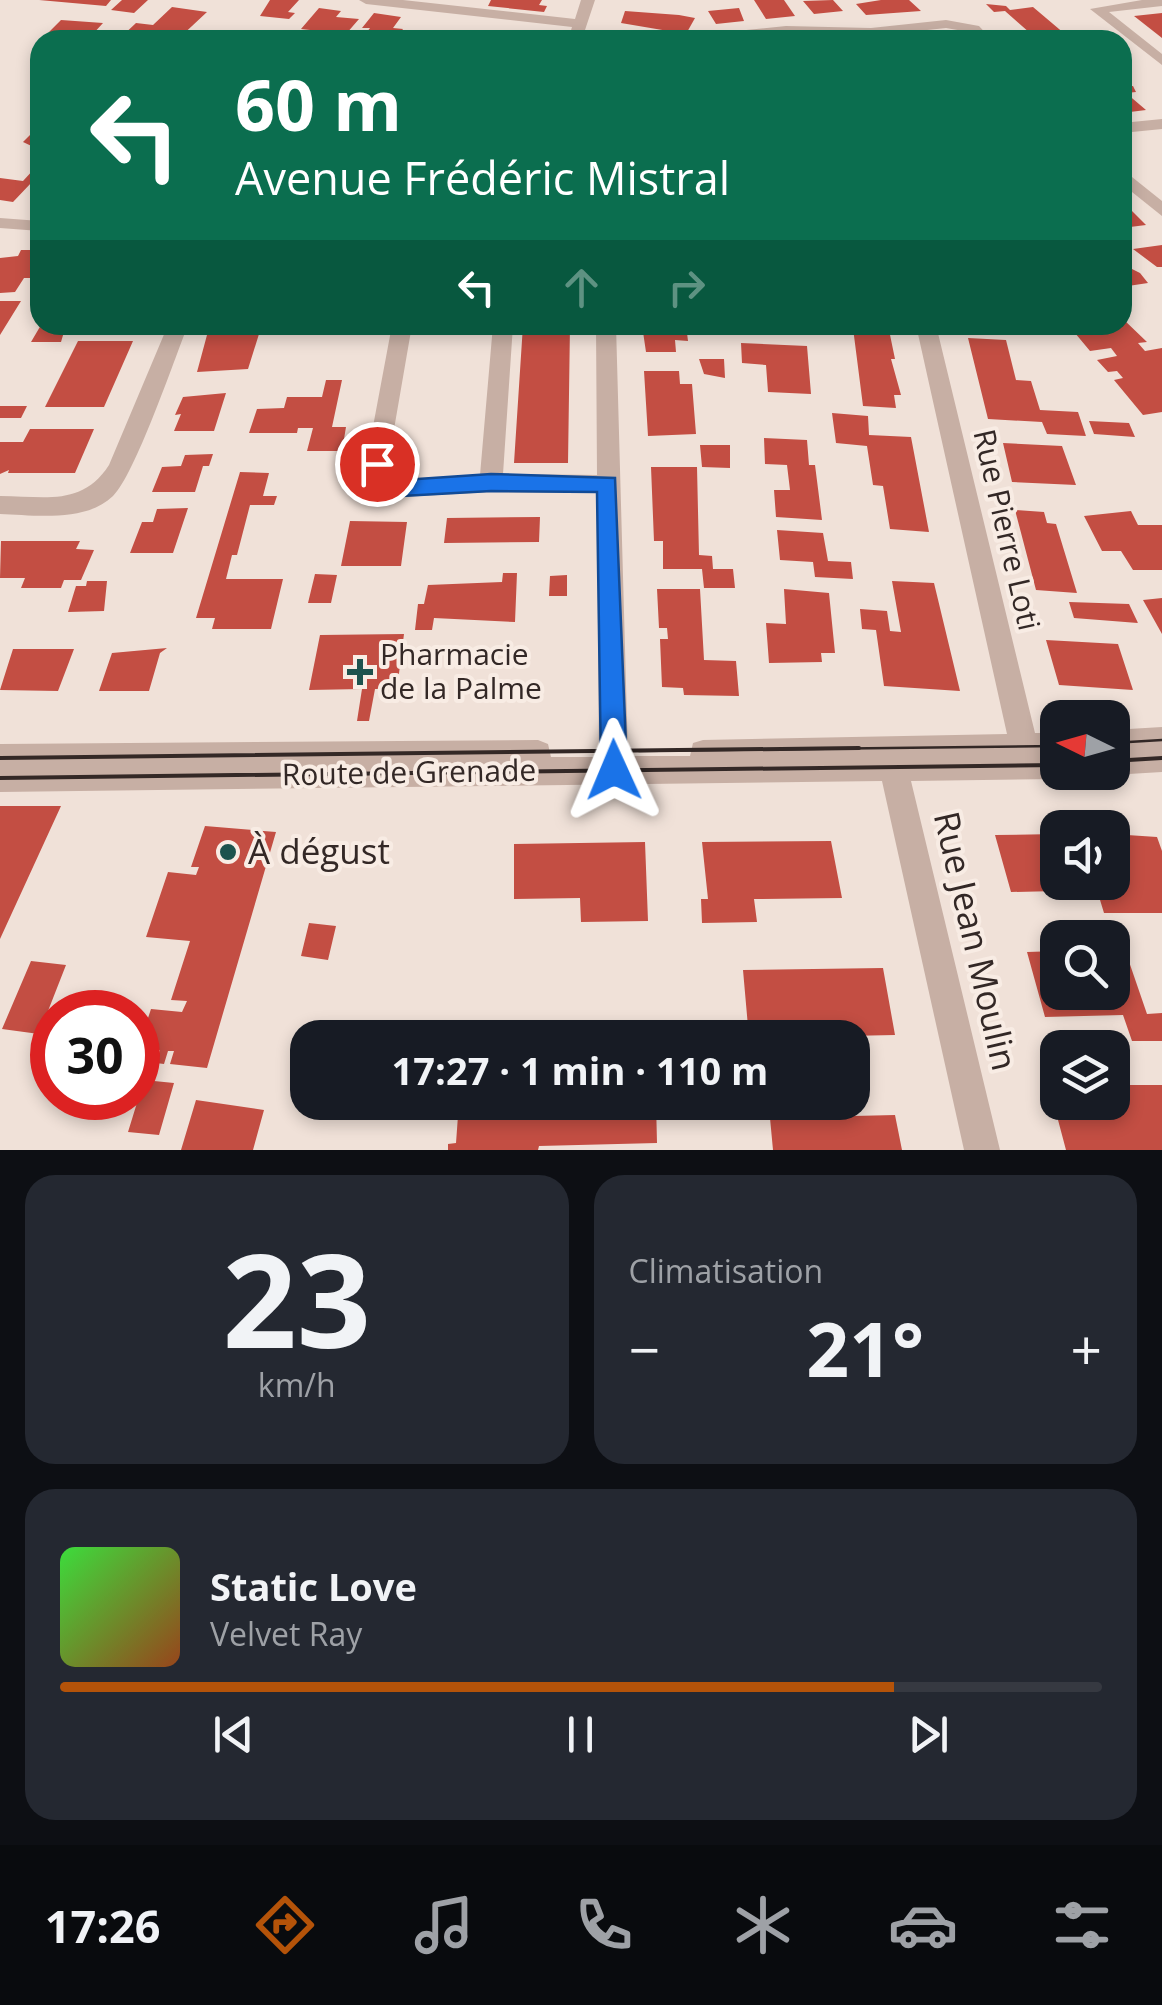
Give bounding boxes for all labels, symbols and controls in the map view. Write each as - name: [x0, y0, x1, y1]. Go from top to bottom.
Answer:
- text: 60 m: [235, 56, 402, 152]
- icon: left: [70, 70, 200, 200]
- text: Avenue Frédéric Mistral: [235, 147, 730, 208]
- icon: left: [449, 260, 504, 315]
- icon: ahead: [554, 260, 609, 315]
- icon: right: [659, 260, 714, 315]
- pin: [335, 422, 420, 507]
- street label: Rue Pierre Loti: [964, 425, 1051, 634]
- icon: arrive: [350, 437, 405, 492]
- place label: Pharmacie de la Palme: [380, 633, 542, 708]
- marker: Pharmacie de la Palme: [349, 661, 371, 683]
- north arrow: [1040, 700, 1130, 790]
- map controls: [1040, 700, 1130, 1120]
- position arrow: [562, 718, 666, 822]
- street label: Route de Grenade: [281, 749, 537, 794]
- street label: Rue Jean Moulin: [924, 807, 1029, 1075]
- button: sound: [1040, 810, 1130, 900]
- place label: À dégust: [248, 827, 390, 874]
- marker: À dégust: [217, 841, 239, 863]
- button: search: [1040, 920, 1130, 1010]
- speed limit sign: 30: [30, 990, 160, 1120]
- button: layers: [1040, 1030, 1130, 1120]
- text: 17:27 · 1 min · 110 m: [392, 1044, 768, 1096]
- text: 23: [222, 1209, 371, 1386]
- text: Climatisation: [629, 1249, 823, 1292]
- text: 21°: [806, 1297, 924, 1399]
- text: −: [629, 1311, 660, 1386]
- text: +: [1071, 1311, 1102, 1386]
- text: km/h: [258, 1363, 336, 1406]
- text: Static Love: [210, 1560, 417, 1612]
- text: Velvet Ray: [210, 1612, 362, 1655]
- icon: previous: [206, 1707, 261, 1762]
- icon: pause: [553, 1707, 608, 1762]
- icon: next: [901, 1707, 956, 1762]
- icon: directions: [250, 1890, 320, 1960]
- icon: music: [409, 1890, 479, 1960]
- icon: phone: [569, 1890, 639, 1960]
- icon: climate: [728, 1890, 798, 1960]
- icon: car: [888, 1890, 958, 1960]
- icon: filters: [1047, 1890, 1117, 1960]
- text: 17:26: [45, 1895, 160, 1956]

